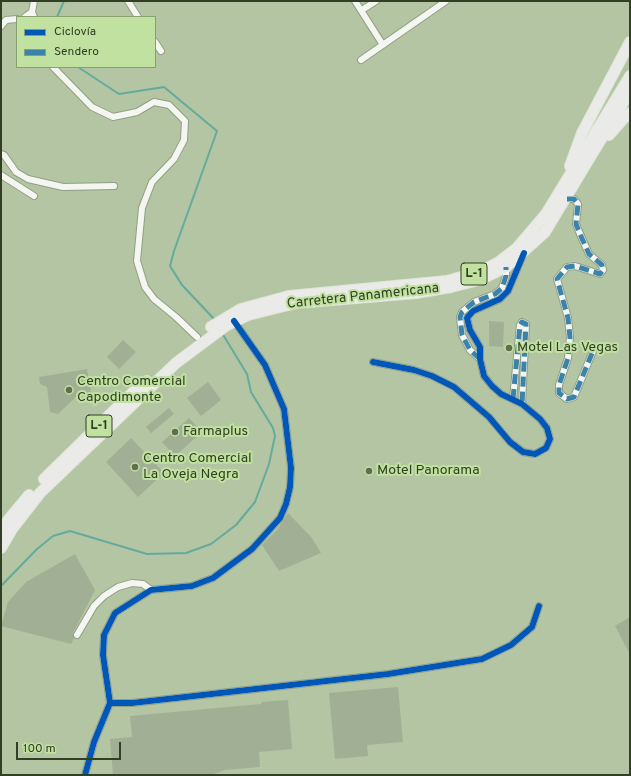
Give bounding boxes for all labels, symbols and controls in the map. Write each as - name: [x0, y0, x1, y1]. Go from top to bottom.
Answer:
- legend: [16, 16, 156, 68]
- text: Ciclovía: [54, 24, 96, 40]
- text: Sendero: [54, 44, 99, 60]
- road number: L-1: [461, 263, 487, 285]
- street label: Carretera Panamericana: [286, 281, 440, 313]
- place label: Motel Las Vegas: [517, 340, 618, 356]
- marker: Motel Las Vegas: [504, 343, 514, 353]
- place label: Centro Comercial Capodimonte: [77, 374, 186, 406]
- marker: Centro Comercial Capodimonte: [64, 385, 74, 395]
- road number: L-1: [86, 415, 112, 437]
- place label: Farmaplus: [183, 424, 248, 440]
- marker: Farmaplus: [170, 427, 180, 437]
- place label: Centro Comercial La Oveja Negra: [143, 451, 252, 484]
- marker: Centro Comercial La Oveja Negra: [130, 462, 140, 472]
- place label: Motel Panorama: [377, 463, 480, 479]
- marker: Motel Panorama: [364, 466, 374, 476]
- scale bar: [18, 734, 123, 760]
- text: 100 m: [23, 741, 56, 757]

